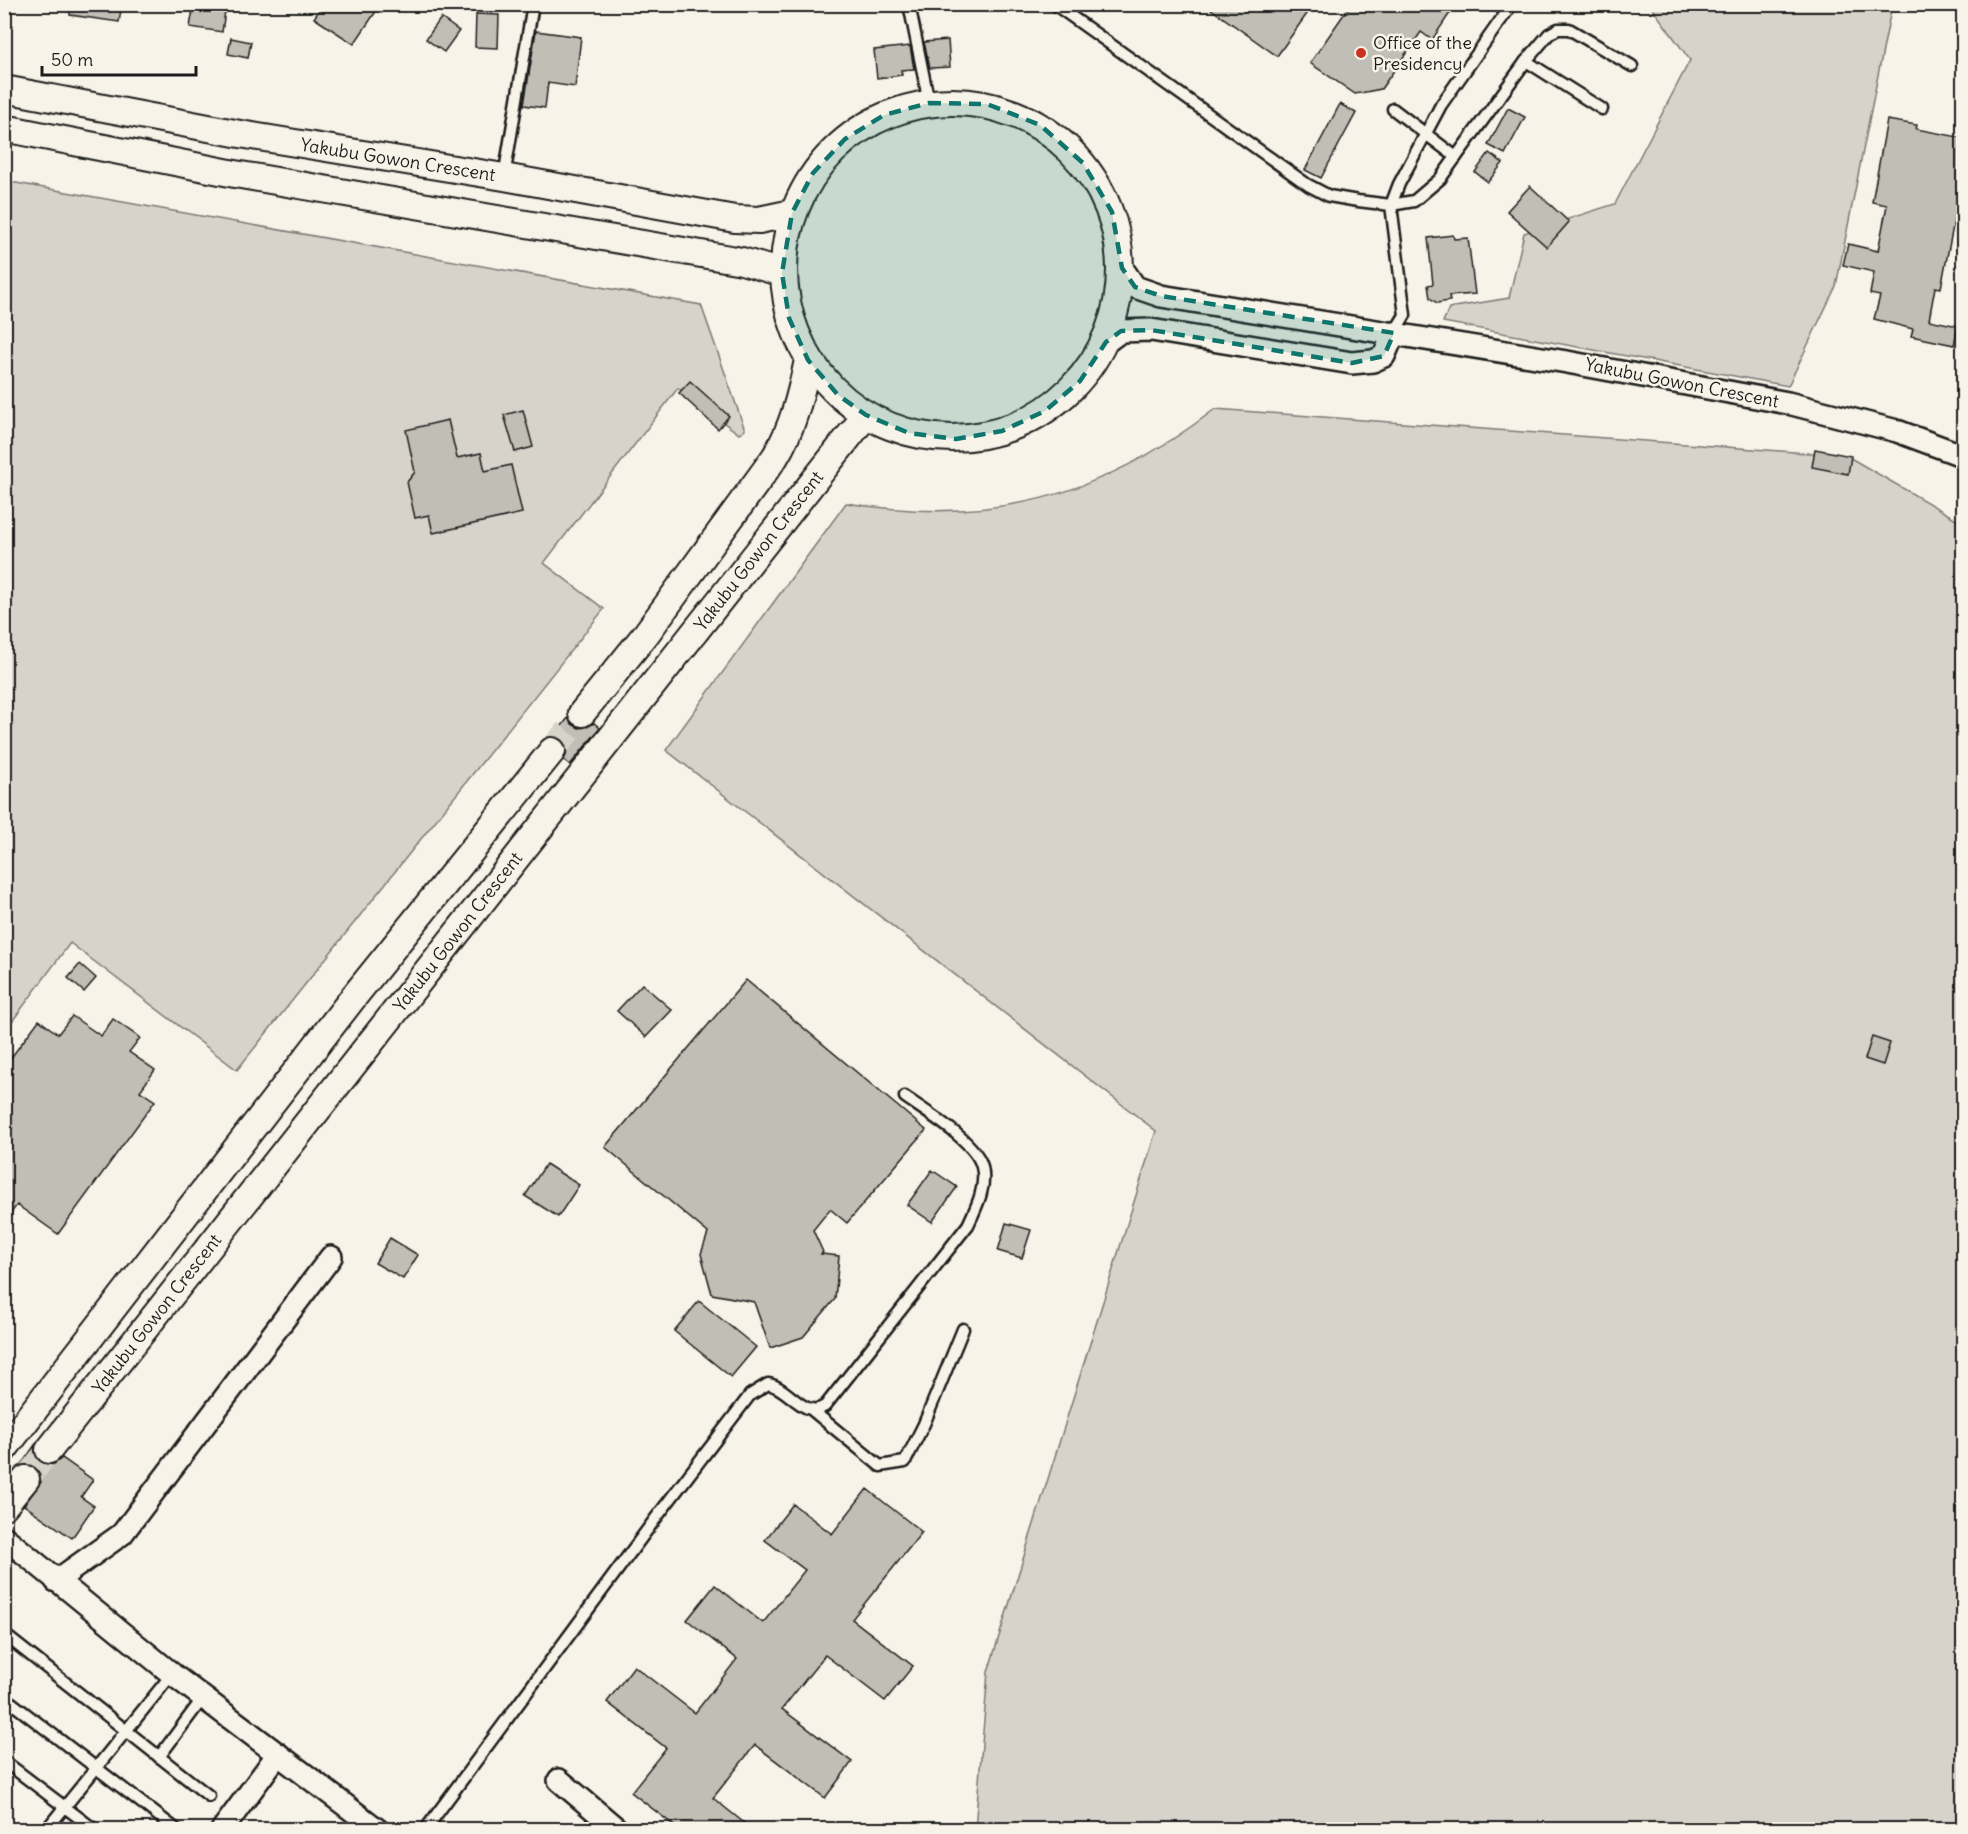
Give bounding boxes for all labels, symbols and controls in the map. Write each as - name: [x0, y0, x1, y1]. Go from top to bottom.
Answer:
- place label: Office of the Presidency: [1373, 31, 1472, 75]
- scale bar: [42, 39, 196, 77]
- marker: Office of the Presidency: [1354, 46, 1368, 60]
- text: 50 m: [51, 48, 93, 71]
- street label: Yakubu Gowon Crescent: [299, 133, 497, 186]
- street label: Yakubu Gowon Crescent: [1583, 352, 1781, 413]
- street label: Yakubu Gowon Crescent: [689, 466, 828, 635]
- street label: Yakubu Gowon Crescent: [388, 847, 527, 1016]
- street label: Yakubu Gowon Crescent: [87, 1229, 226, 1398]

